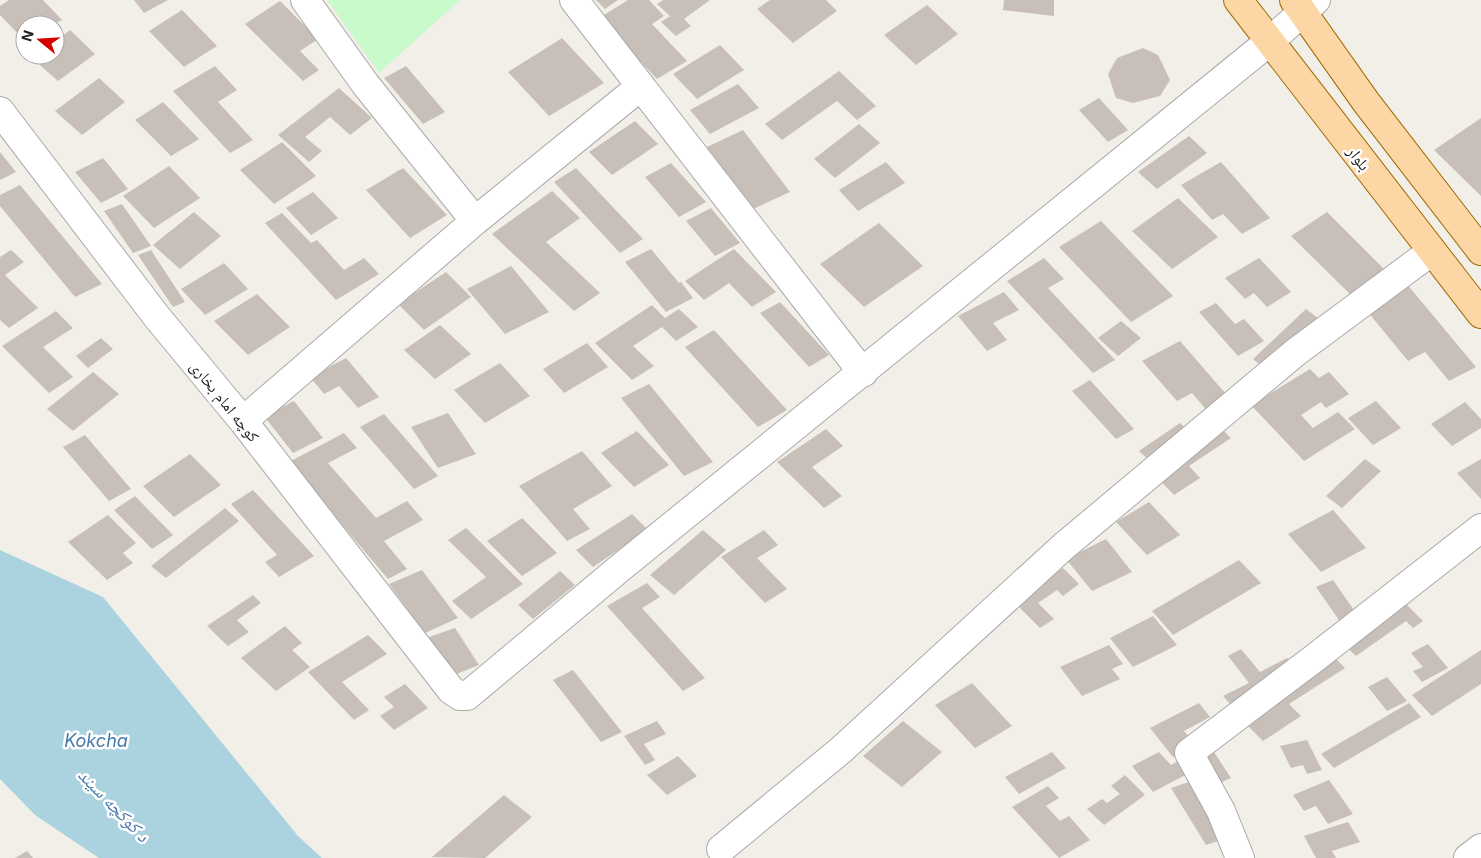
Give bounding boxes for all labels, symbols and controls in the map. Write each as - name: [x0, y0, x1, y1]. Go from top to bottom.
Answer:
- north arrow: [15, 15, 65, 65]
- text: N: [17, 28, 37, 44]
- street label: بلوار: [1343, 141, 1375, 174]
- street label: کوچه امام بخاری: [185, 356, 264, 447]
- water label: Kokcha: [64, 730, 128, 751]
- water label: د کوکچه سیند: [74, 764, 154, 847]

